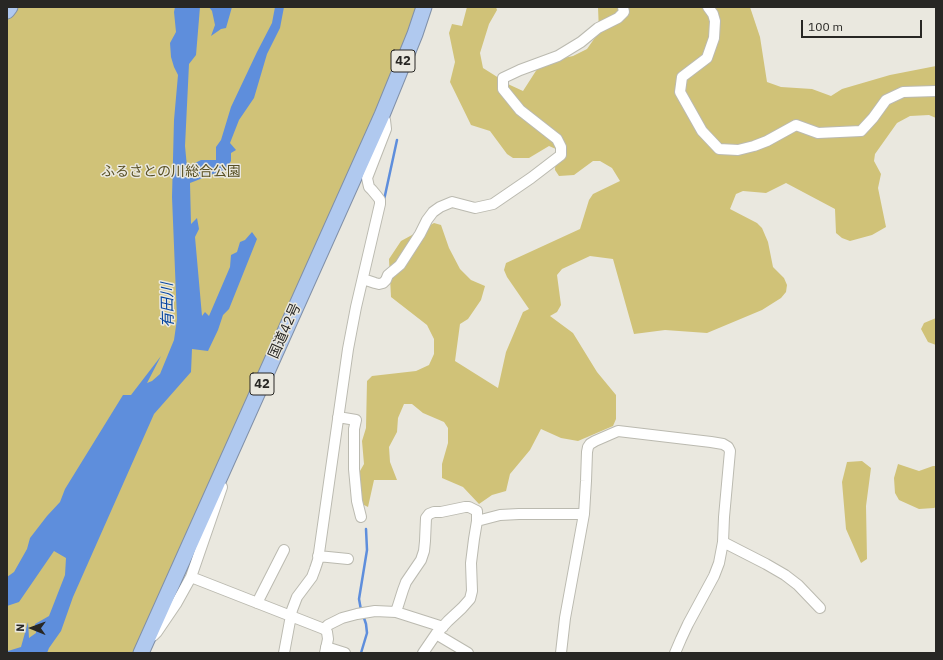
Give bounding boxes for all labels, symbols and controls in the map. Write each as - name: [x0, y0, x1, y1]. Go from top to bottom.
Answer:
- scale bar: [803, 12, 924, 38]
- text: 100 m: [808, 19, 843, 34]
- road number: 42: [391, 50, 415, 72]
- park label: ふるさとの川総合公園: [101, 164, 241, 180]
- water label: 有田川: [159, 282, 177, 328]
- street label: 国道42号: [265, 301, 305, 361]
- road number: 42: [250, 373, 274, 395]
- north arrow: [12, 608, 52, 648]
- text: N: [13, 624, 27, 632]

